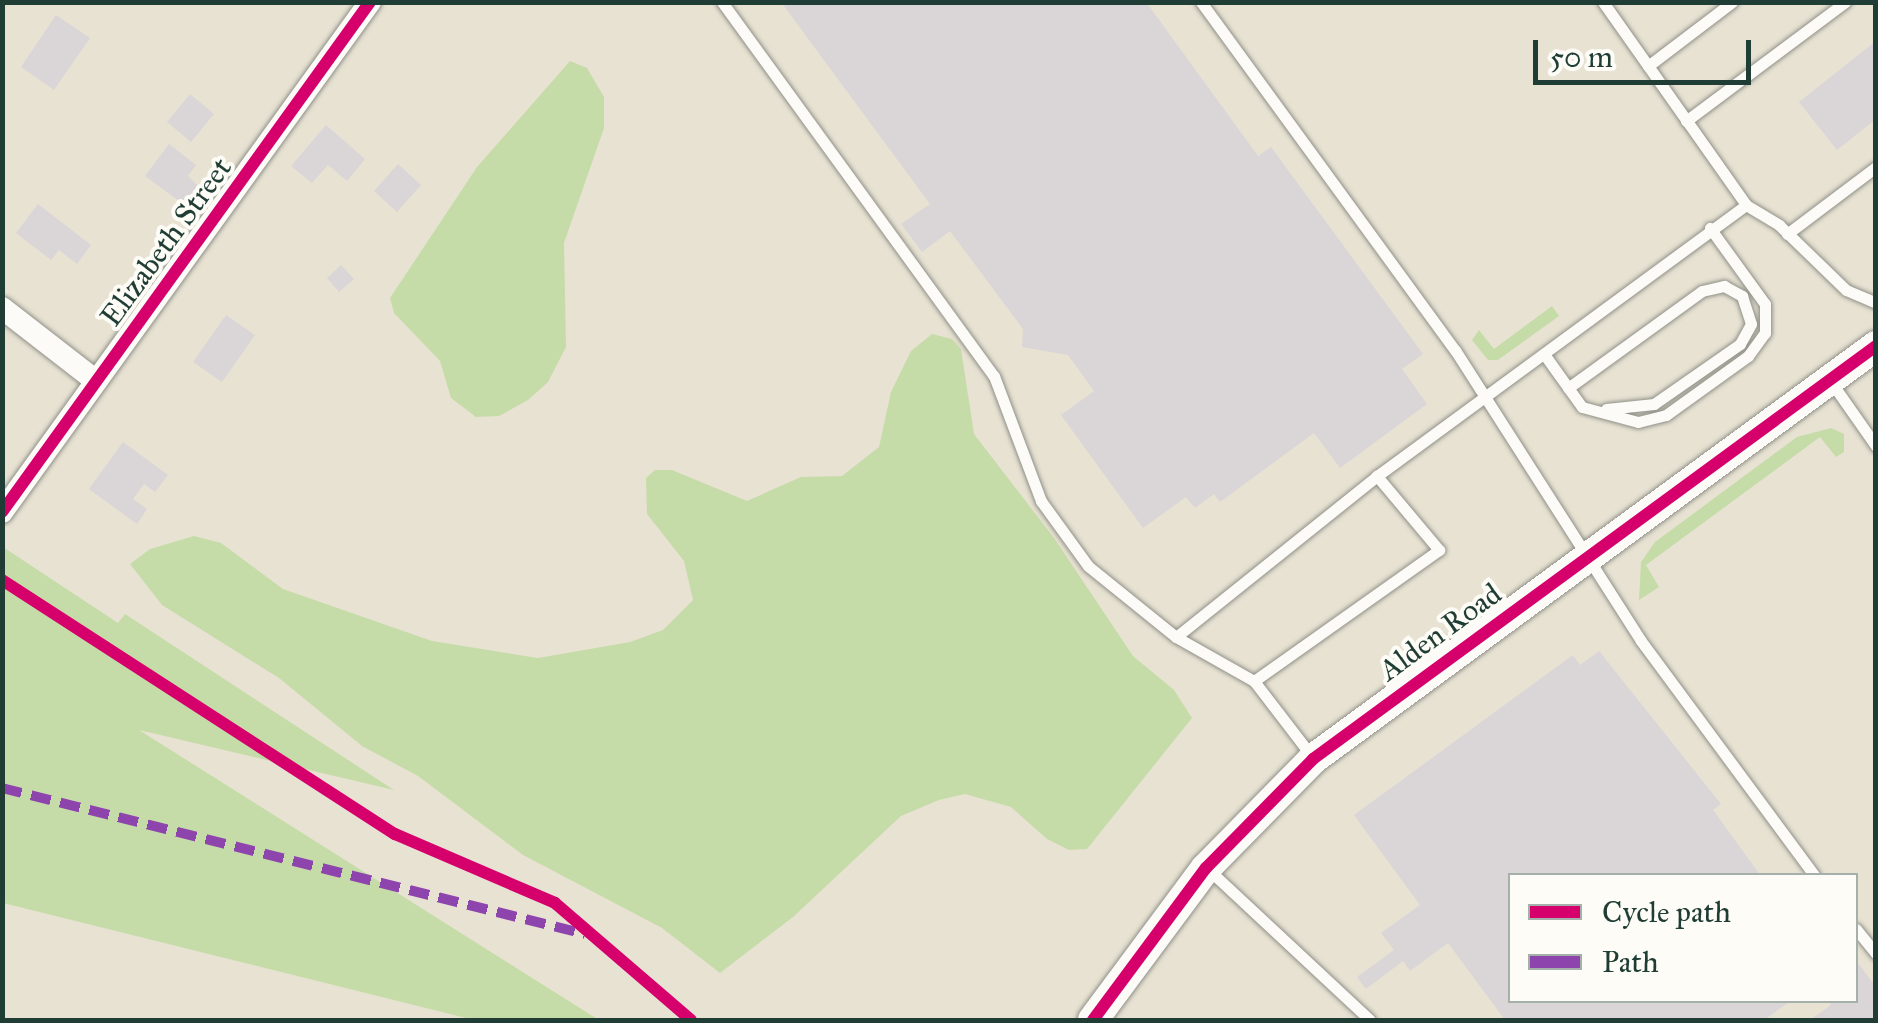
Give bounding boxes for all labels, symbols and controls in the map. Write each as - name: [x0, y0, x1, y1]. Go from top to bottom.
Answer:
- scale bar: [1538, 20, 1756, 82]
- text: 50 m: [1550, 39, 1613, 75]
- street label: Elizabeth Street: [93, 151, 239, 333]
- street label: Alden Road: [1372, 576, 1508, 688]
- legend: [1508, 873, 1858, 1003]
- text: Cycle path: [1602, 894, 1731, 930]
- text: Path: [1602, 944, 1659, 980]

